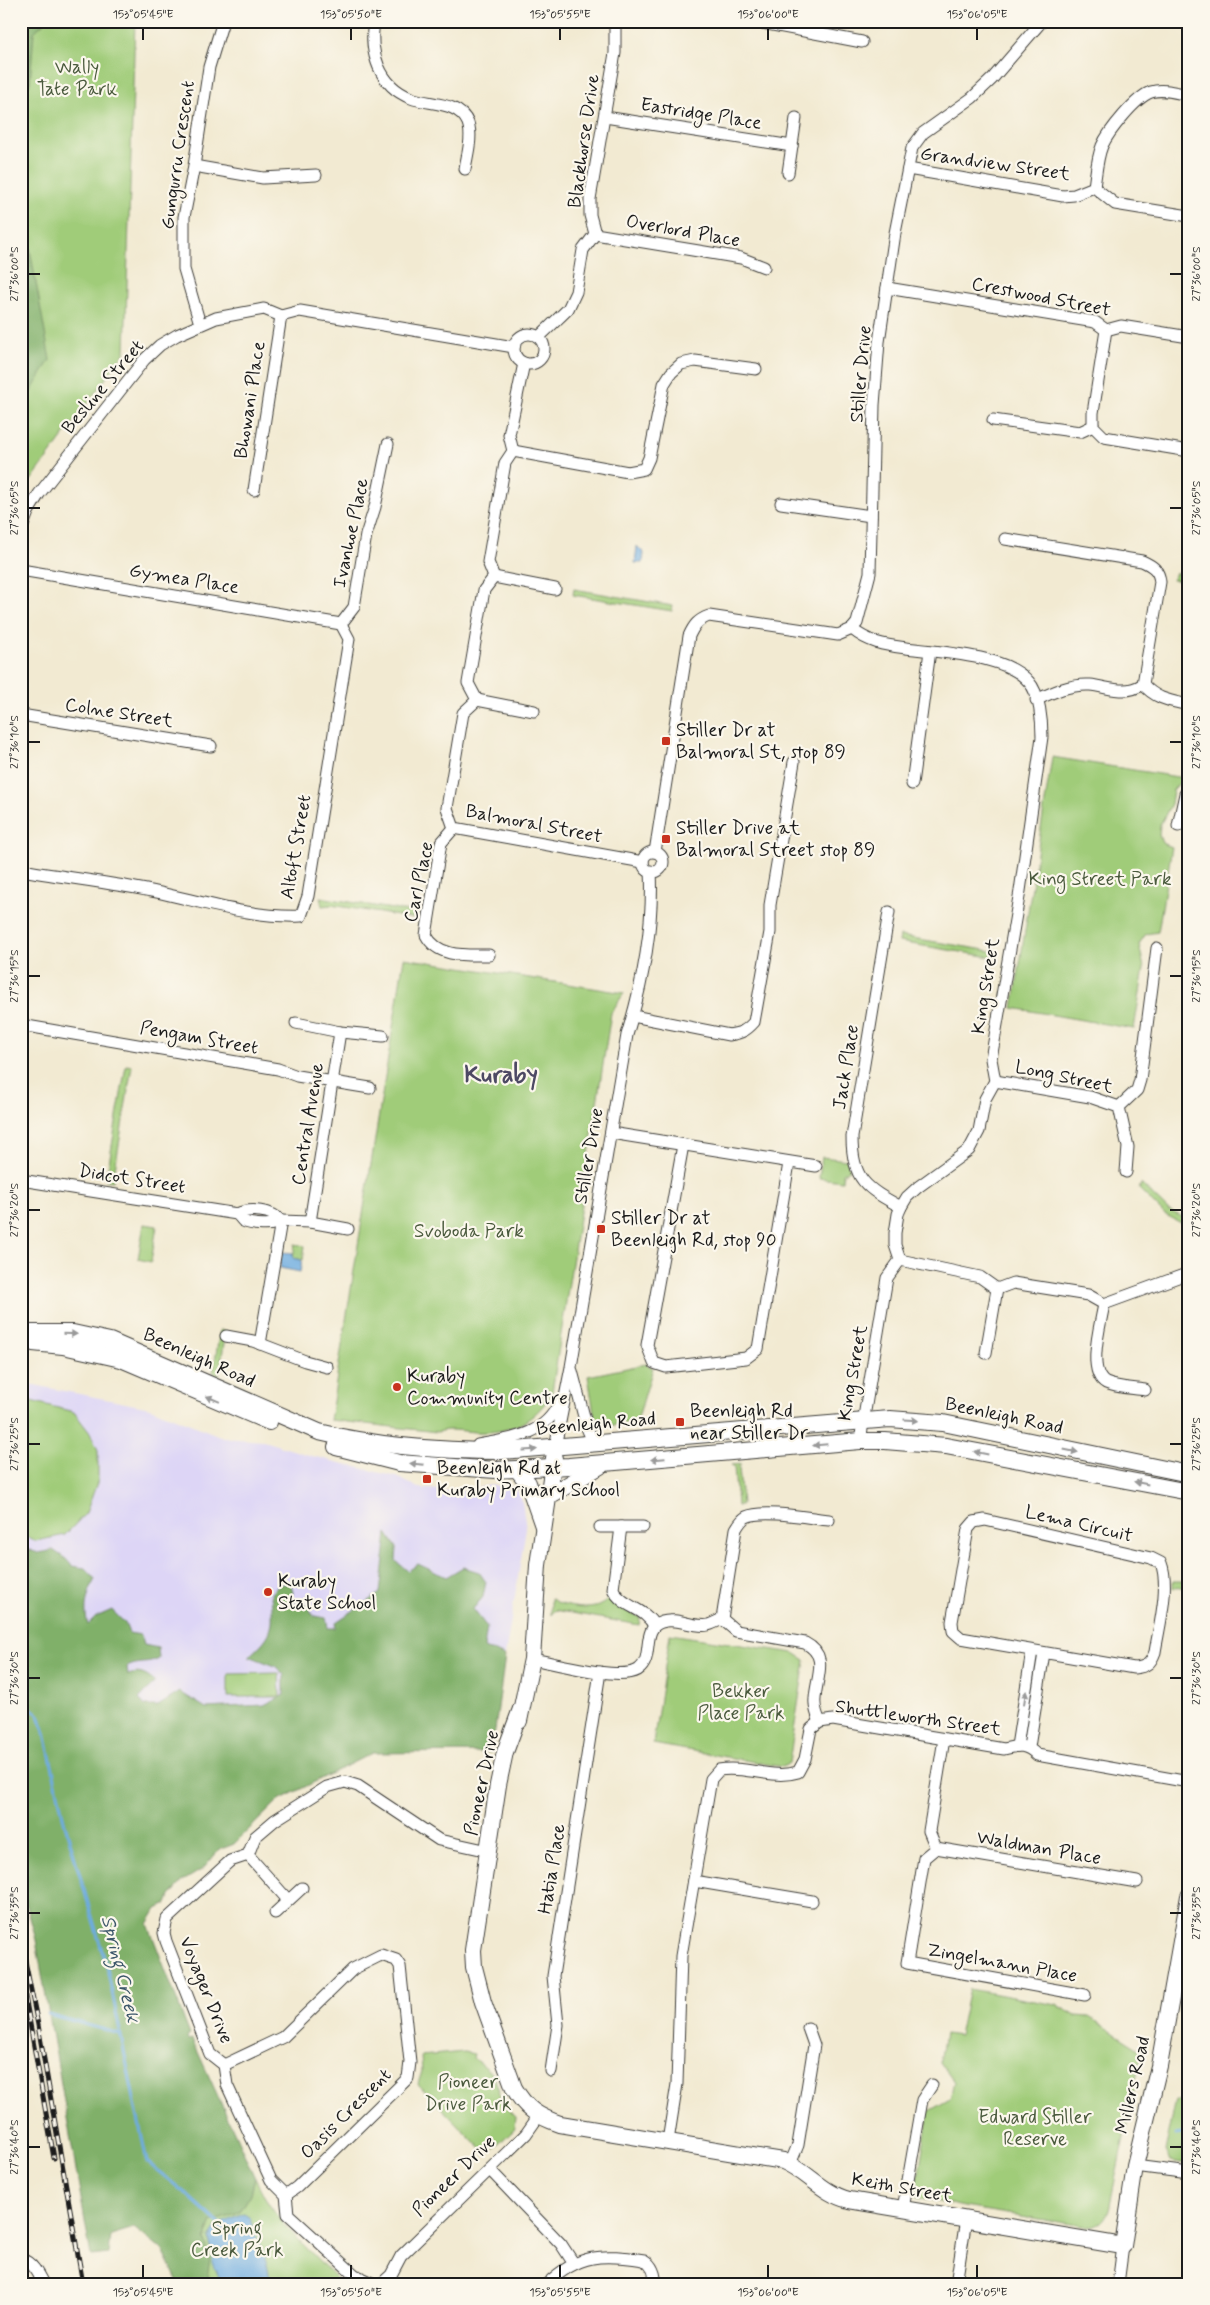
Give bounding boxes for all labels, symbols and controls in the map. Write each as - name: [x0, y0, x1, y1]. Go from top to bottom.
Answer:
- text: 153°05'45"E: [112, 7, 174, 23]
- text: 153°05'50"E: [320, 7, 382, 23]
- text: 153°05'55"E: [529, 7, 591, 23]
- text: 153°06'00"E: [737, 7, 799, 23]
- text: 153°06'05"E: [946, 7, 1008, 23]
- park label: Wally Tate Park: [37, 55, 118, 102]
- street label: Blackhorse Drive: [562, 72, 606, 210]
- street label: Gungurru Crescent: [155, 79, 203, 231]
- street label: Eastridge Place: [638, 92, 763, 138]
- street label: Grandview Street: [919, 141, 1071, 187]
- street label: Overlord Place: [624, 209, 742, 253]
- text: 27°36'00"S: [7, 246, 23, 302]
- text: 27°36'00"S: [1189, 246, 1205, 302]
- street label: Crestwood Street: [969, 271, 1113, 323]
- street label: Stiller Drive: [844, 324, 878, 424]
- street label: Besline Street: [56, 334, 150, 440]
- street label: Bhowani Place: [228, 340, 272, 460]
- street label: Ivanhoe Place: [327, 476, 375, 590]
- text: 27°36'05"S: [7, 480, 23, 535]
- text: 27°36'05"S: [1189, 480, 1205, 535]
- street label: Gymea Place: [127, 558, 241, 600]
- street label: Colne Street: [63, 692, 175, 734]
- text: 27°36'10"S: [7, 715, 23, 769]
- text: 27°36'10"S: [1189, 715, 1205, 769]
- place label: Stiller Dr at Balmoral St, stop 89: [676, 718, 846, 765]
- marker: Stiller Dr at Balmoral St, stop 89: [660, 735, 672, 747]
- street label: Altoft Street: [275, 793, 317, 901]
- street label: Balmoral Street: [464, 798, 605, 850]
- place label: Stiller Drive at Balmoral Street stop 89: [676, 816, 875, 863]
- marker: Stiller Drive at Balmoral Street stop 89: [660, 833, 672, 845]
- street label: Carl Place: [398, 839, 440, 925]
- park label: King Street Park: [1028, 867, 1172, 894]
- street label: King Street: [966, 936, 1008, 1036]
- text: 27°36'15"S: [7, 949, 23, 1003]
- text: 27°36'15"S: [1189, 949, 1205, 1003]
- street label: Pengam Street: [138, 1015, 260, 1063]
- street label: Jack Place: [827, 1023, 865, 1111]
- street label: Long Street: [1012, 1054, 1115, 1102]
- district label: Kuraby: [464, 1060, 538, 1091]
- street label: Central Avenue: [286, 1061, 330, 1187]
- street label: Stiller Drive: [568, 1106, 610, 1206]
- street label: Didcot Street: [77, 1158, 187, 1200]
- text: 27°36'20"S: [7, 1182, 23, 1237]
- text: 27°36'20"S: [1189, 1182, 1205, 1237]
- place label: Stiller Dr at Beenleigh Rd, stop 90: [611, 1206, 777, 1254]
- park label: Svoboda Park: [414, 1219, 524, 1244]
- marker: Stiller Dr at Beenleigh Rd, stop 90: [595, 1223, 607, 1235]
- street label: Beenleigh Road: [139, 1322, 259, 1395]
- street label: King Street: [832, 1323, 876, 1423]
- one-way arrow: [62, 1330, 78, 1338]
- place label: Kuraby Community Centre: [407, 1364, 568, 1411]
- marker: Kuraby Community Centre: [391, 1381, 403, 1393]
- street label: Beenleigh Road: [942, 1391, 1065, 1442]
- one-way arrow: [206, 1394, 220, 1402]
- place label: Beenleigh Rd near Stiller Dr: [690, 1399, 808, 1446]
- street label: Beenleigh Road: [535, 1406, 657, 1443]
- marker: Beenleigh Rd near Stiller Dr: [674, 1416, 686, 1428]
- one-way arrow: [904, 1416, 920, 1424]
- text: 27°36'25"S: [7, 1417, 23, 1471]
- text: 27°36'25"S: [1189, 1417, 1205, 1471]
- one-way arrow: [811, 1441, 827, 1449]
- one-way arrow: [522, 1445, 538, 1453]
- one-way arrow: [1063, 1447, 1078, 1455]
- one-way arrow: [973, 1448, 989, 1456]
- one-way arrow: [649, 1455, 665, 1463]
- place label: Beenleigh Rd at Kuraby Primary School: [437, 1456, 620, 1504]
- one-way arrow: [409, 1460, 425, 1468]
- marker: Beenleigh Rd at Kuraby Primary School: [421, 1473, 433, 1485]
- one-way arrow: [1132, 1478, 1148, 1486]
- street label: Lema Circuit: [1023, 1499, 1135, 1549]
- place label: Kuraby State School: [278, 1569, 376, 1616]
- marker: Kuraby State School: [262, 1586, 274, 1598]
- text: 27°36'30"S: [7, 1651, 23, 1705]
- text: 27°36'30"S: [1189, 1651, 1205, 1705]
- park label: Bekker Place Park: [697, 1679, 785, 1726]
- one-way arrow: [1021, 1690, 1029, 1706]
- street label: Shuttleworth Street: [834, 1694, 1002, 1742]
- street label: Pioneer Drive: [459, 1728, 505, 1838]
- street label: Hatia Place: [533, 1822, 571, 1916]
- street label: Waldman Place: [975, 1825, 1103, 1871]
- text: 27°36'35"S: [7, 1886, 23, 1940]
- text: 27°36'35"S: [1189, 1886, 1205, 1940]
- water label: Spring Creek: [92, 1913, 147, 2027]
- street label: Voyager Drive: [171, 1933, 239, 2048]
- street label: Zingelmann Place: [925, 1937, 1079, 1990]
- street label: Millers Road: [1110, 2034, 1156, 2136]
- street label: Oasis Crescent: [295, 2063, 397, 2165]
- park label: Pioneer Drive Park: [425, 2070, 511, 2117]
- park label: Edward Stiller Reserve: [978, 2105, 1092, 2152]
- text: 27°36'40"S: [7, 2119, 23, 2175]
- text: 27°36'40"S: [1189, 2119, 1205, 2175]
- street label: Pioneer Drive: [407, 2130, 501, 2222]
- street label: Keith Street: [850, 2167, 954, 2209]
- park label: Spring Creek Park: [191, 2216, 283, 2263]
- text: 153°05'45"E: [112, 2285, 174, 2301]
- text: 153°05'50"E: [320, 2285, 382, 2301]
- text: 153°05'55"E: [529, 2285, 591, 2301]
- text: 153°06'00"E: [737, 2285, 799, 2301]
- text: 153°06'05"E: [946, 2285, 1008, 2301]

